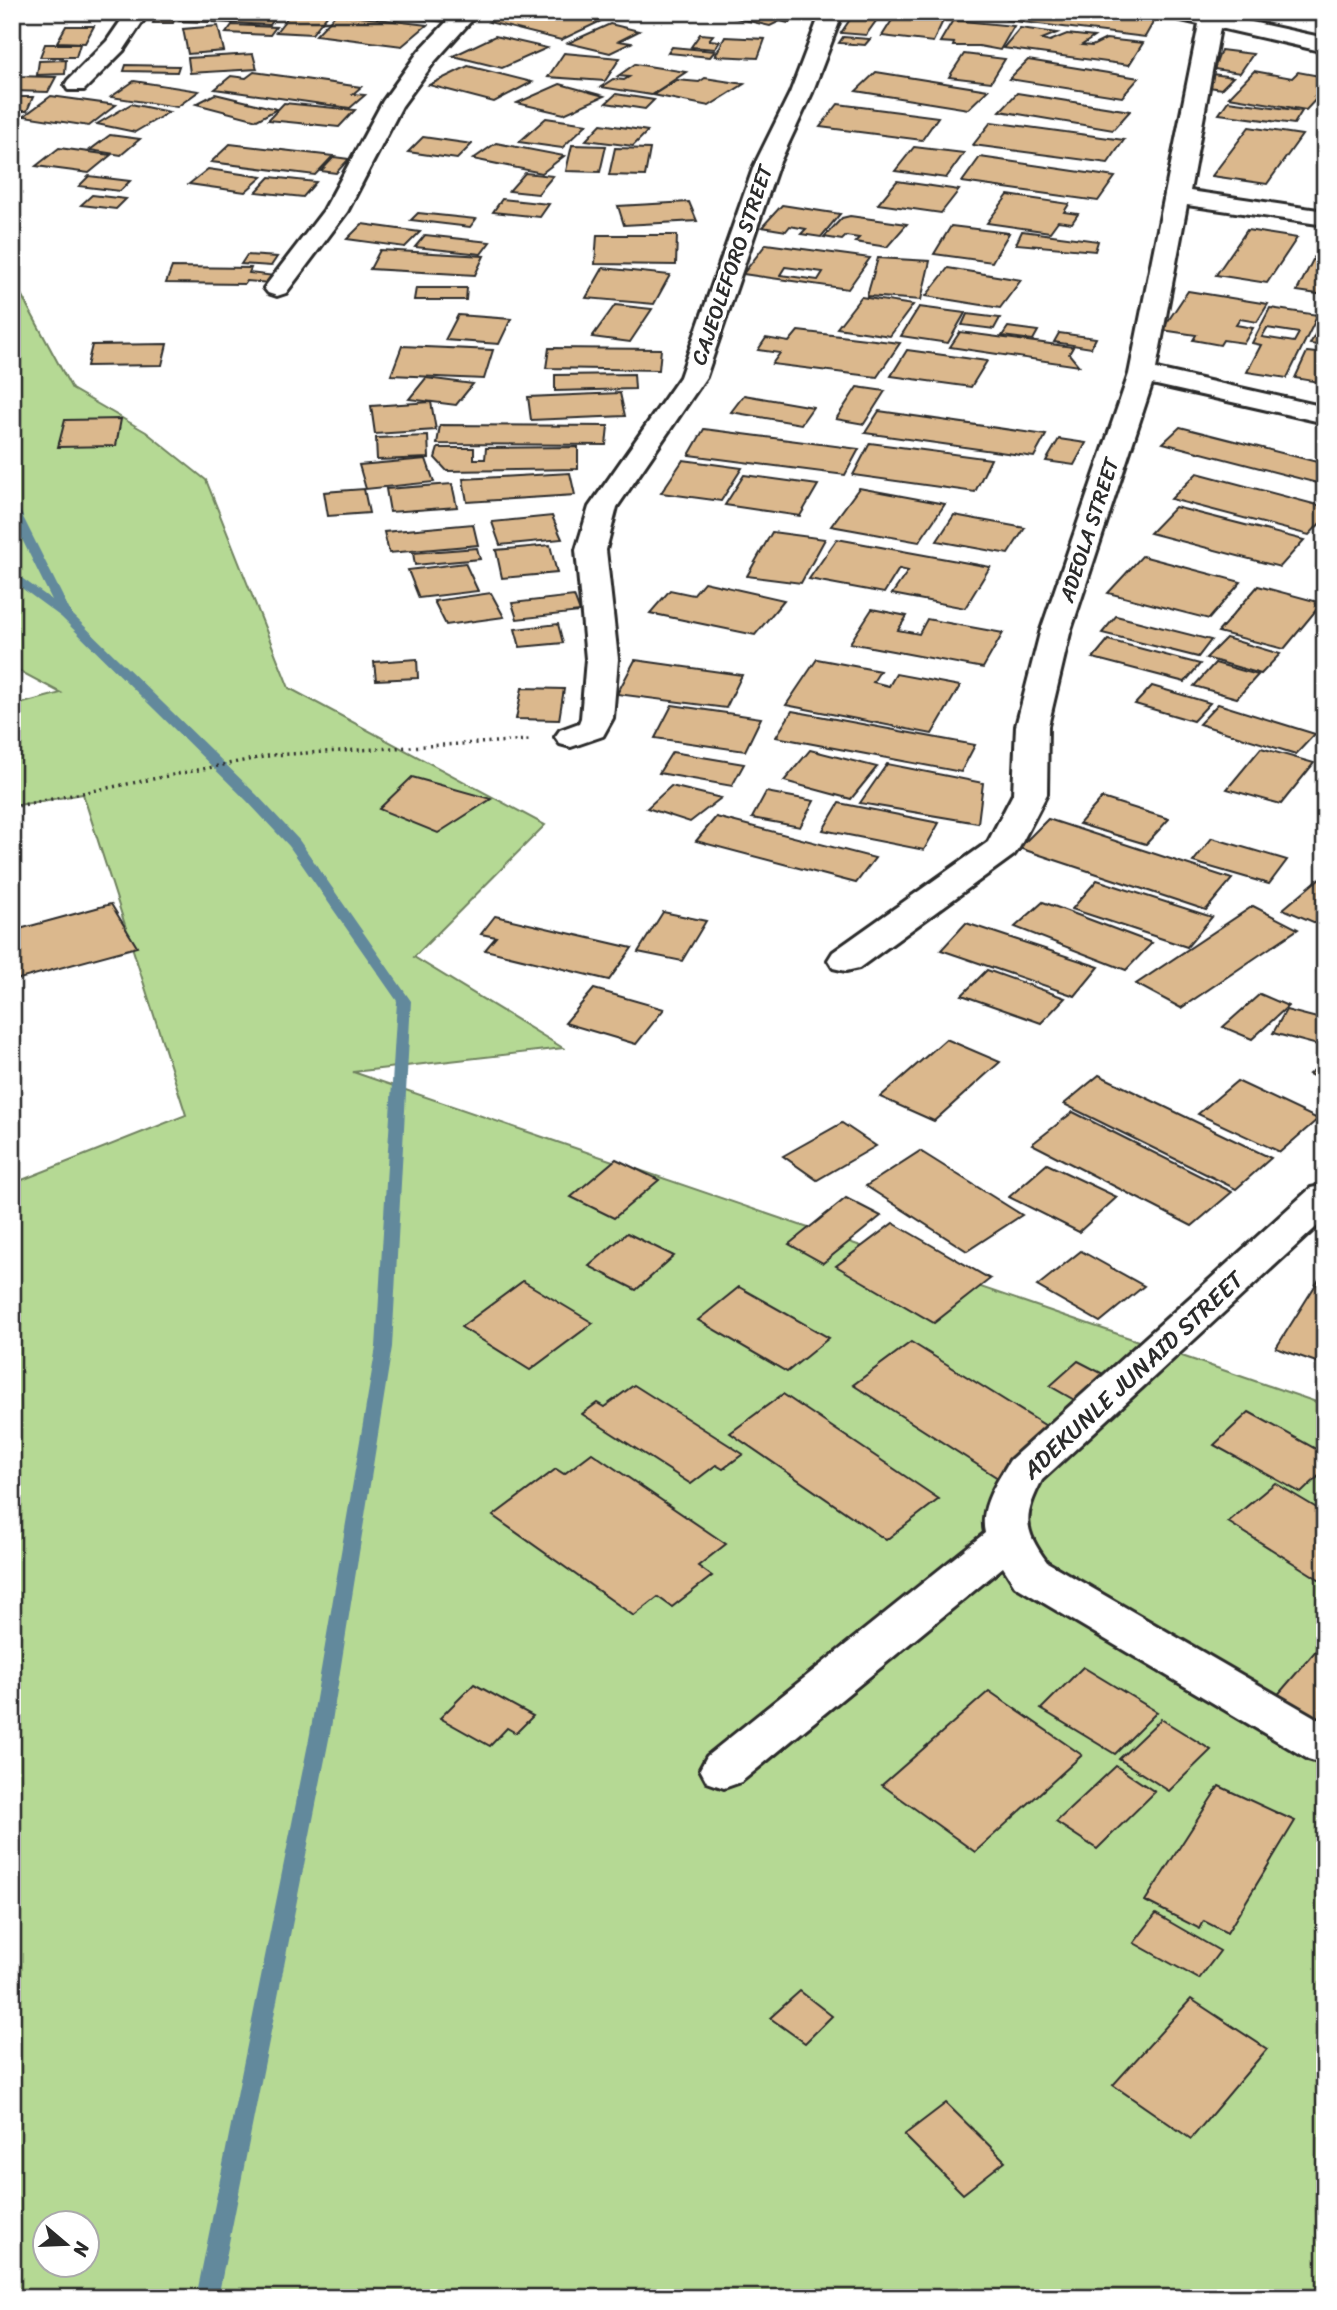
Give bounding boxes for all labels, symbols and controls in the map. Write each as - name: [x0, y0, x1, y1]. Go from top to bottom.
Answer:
- street label: CAJEOLEFORO STREET: [680, 158, 785, 370]
- street label: ADEOLA STREET: [1047, 451, 1131, 608]
- street label: ADEKUNLE JUNAID STREET: [1011, 1259, 1255, 1490]
- north arrow: [32, 2208, 102, 2278]
- text: N: [64, 2237, 100, 2262]

